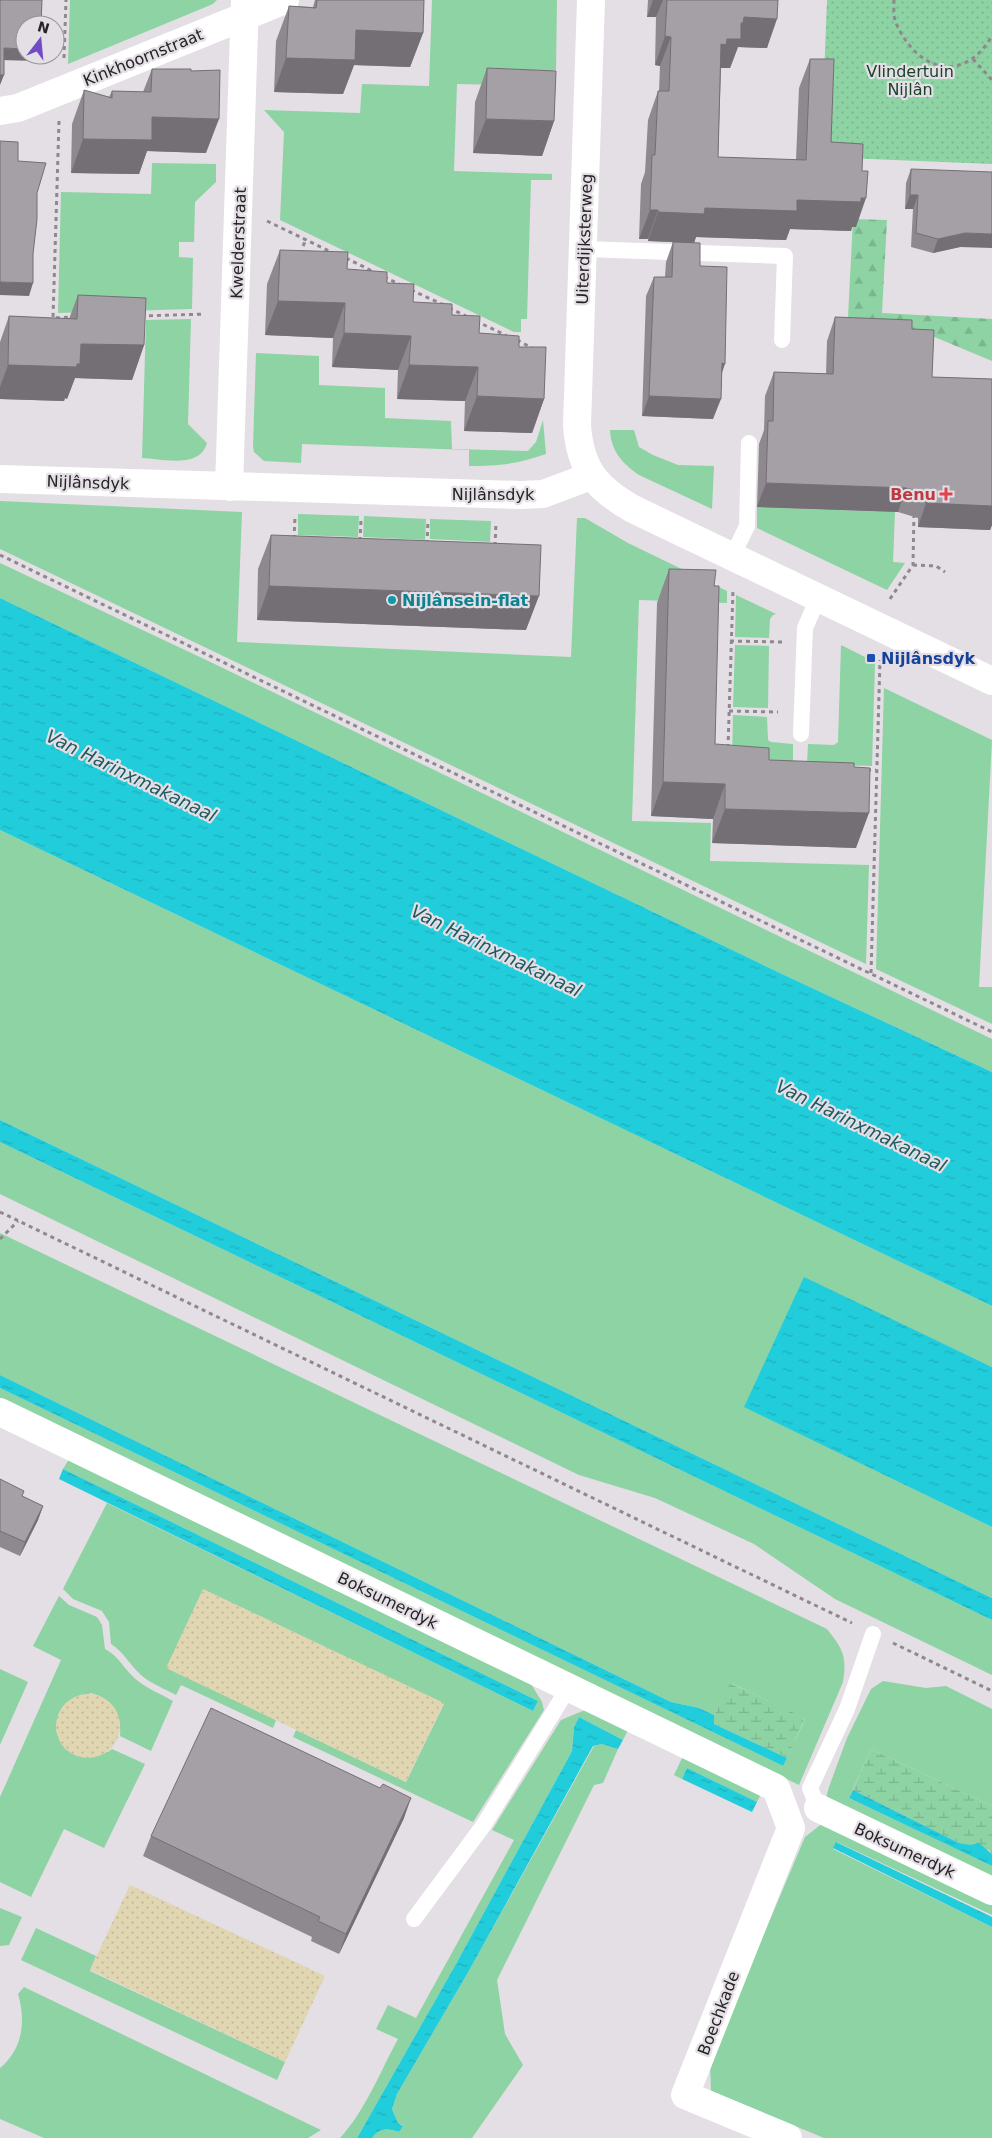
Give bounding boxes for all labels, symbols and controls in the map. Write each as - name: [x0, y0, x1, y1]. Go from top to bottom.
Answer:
- north arrow: [15, 15, 65, 65]
- text: N: [36, 18, 51, 37]
- street label: Kinkhoornstraat: [80, 25, 206, 90]
- park label: Vlindertuin Nijlân: [866, 62, 954, 99]
- street label: Uiterdijksterweg: [573, 173, 596, 305]
- street label: Kwelderstraat: [227, 187, 250, 299]
- street label: Nijlânsdyk: [46, 472, 130, 493]
- street label: Nijlânsdyk: [452, 485, 535, 504]
- place label: Benu: [890, 485, 936, 504]
- marker: Benu: [940, 488, 952, 500]
- place label: Nijlânsein-flat: [402, 591, 529, 610]
- marker: Nijlânsein-flat: [386, 594, 398, 606]
- place label: Nijlânsdyk: [881, 649, 975, 668]
- marker: Nijlânsdyk: [865, 652, 877, 664]
- water label: Van Harinxmakanaal: [43, 725, 220, 826]
- water label: Van Harinxmakanaal: [408, 900, 585, 1001]
- water label: Van Harinxmakanaal: [773, 1075, 950, 1176]
- street label: Boksumerdyk: [335, 1568, 442, 1633]
- street label: Boksumerdyk: [851, 1819, 959, 1882]
- street label: Boechkade: [694, 1969, 743, 2058]

